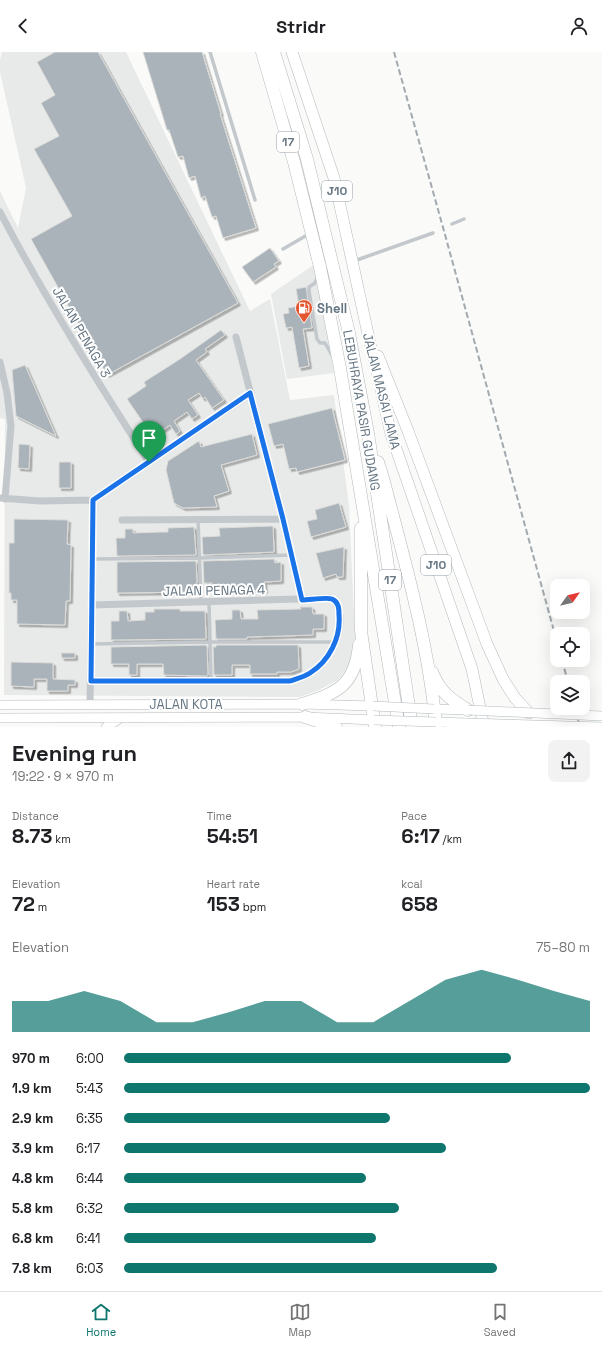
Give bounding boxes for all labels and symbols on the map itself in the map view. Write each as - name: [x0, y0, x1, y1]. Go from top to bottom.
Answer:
- road number: 17: [277, 132, 299, 152]
- road number: J10: [322, 181, 352, 201]
- street label: JALAN PENAGA 3: [49, 284, 115, 381]
- fuel station icon: Shell: [294, 298, 314, 323]
- place label: Shell: [317, 300, 347, 317]
- street label: LEBUHRAYA PASIR GUDANG: [339, 328, 384, 492]
- street label: JALAN MASAI LAMA: [359, 331, 404, 451]
- pin: [132, 421, 166, 462]
- road number: J10: [421, 555, 451, 575]
- road number: 17: [379, 570, 401, 590]
- north arrow: [550, 579, 590, 619]
- street label: JALAN PENAGA 4: [163, 581, 265, 600]
- street label: JALAN KOTA: [149, 696, 223, 713]

